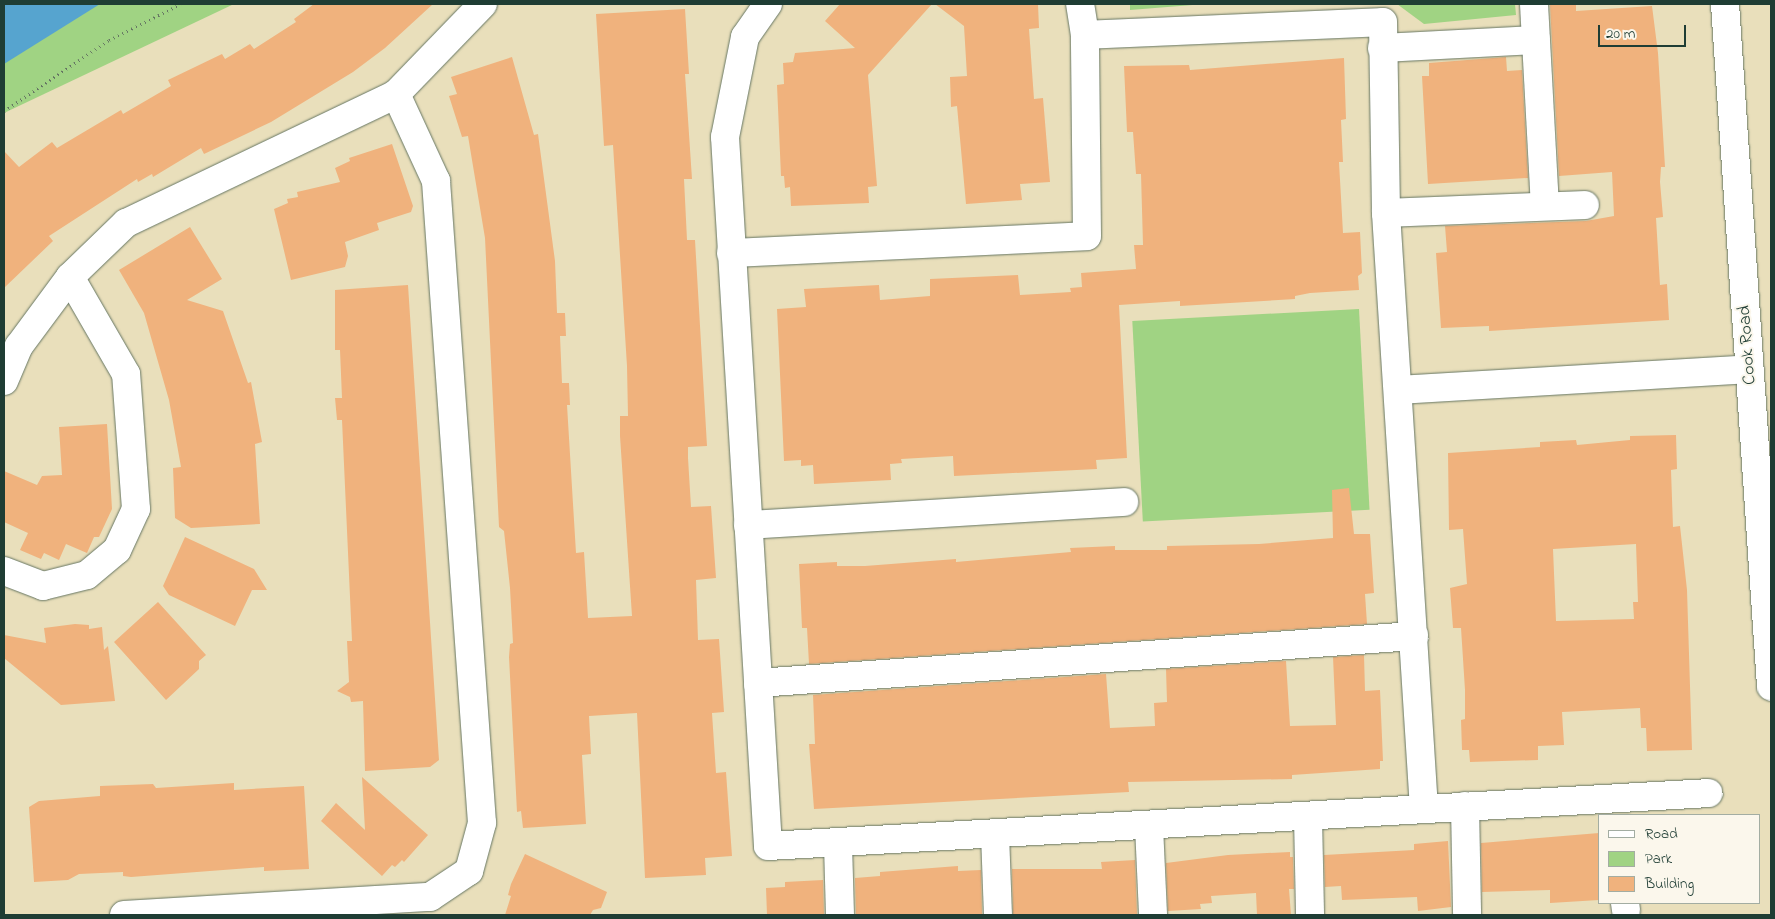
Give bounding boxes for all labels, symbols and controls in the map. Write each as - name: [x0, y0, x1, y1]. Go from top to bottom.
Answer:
- scale bar: [1600, 15, 1688, 47]
- text: 20 m: [1606, 23, 1635, 45]
- street label: Cook Road: [1734, 305, 1762, 385]
- legend: [1598, 814, 1760, 904]
- text: Road: [1645, 823, 1678, 845]
- text: Park: [1645, 848, 1672, 870]
- text: Building: [1645, 873, 1694, 895]

